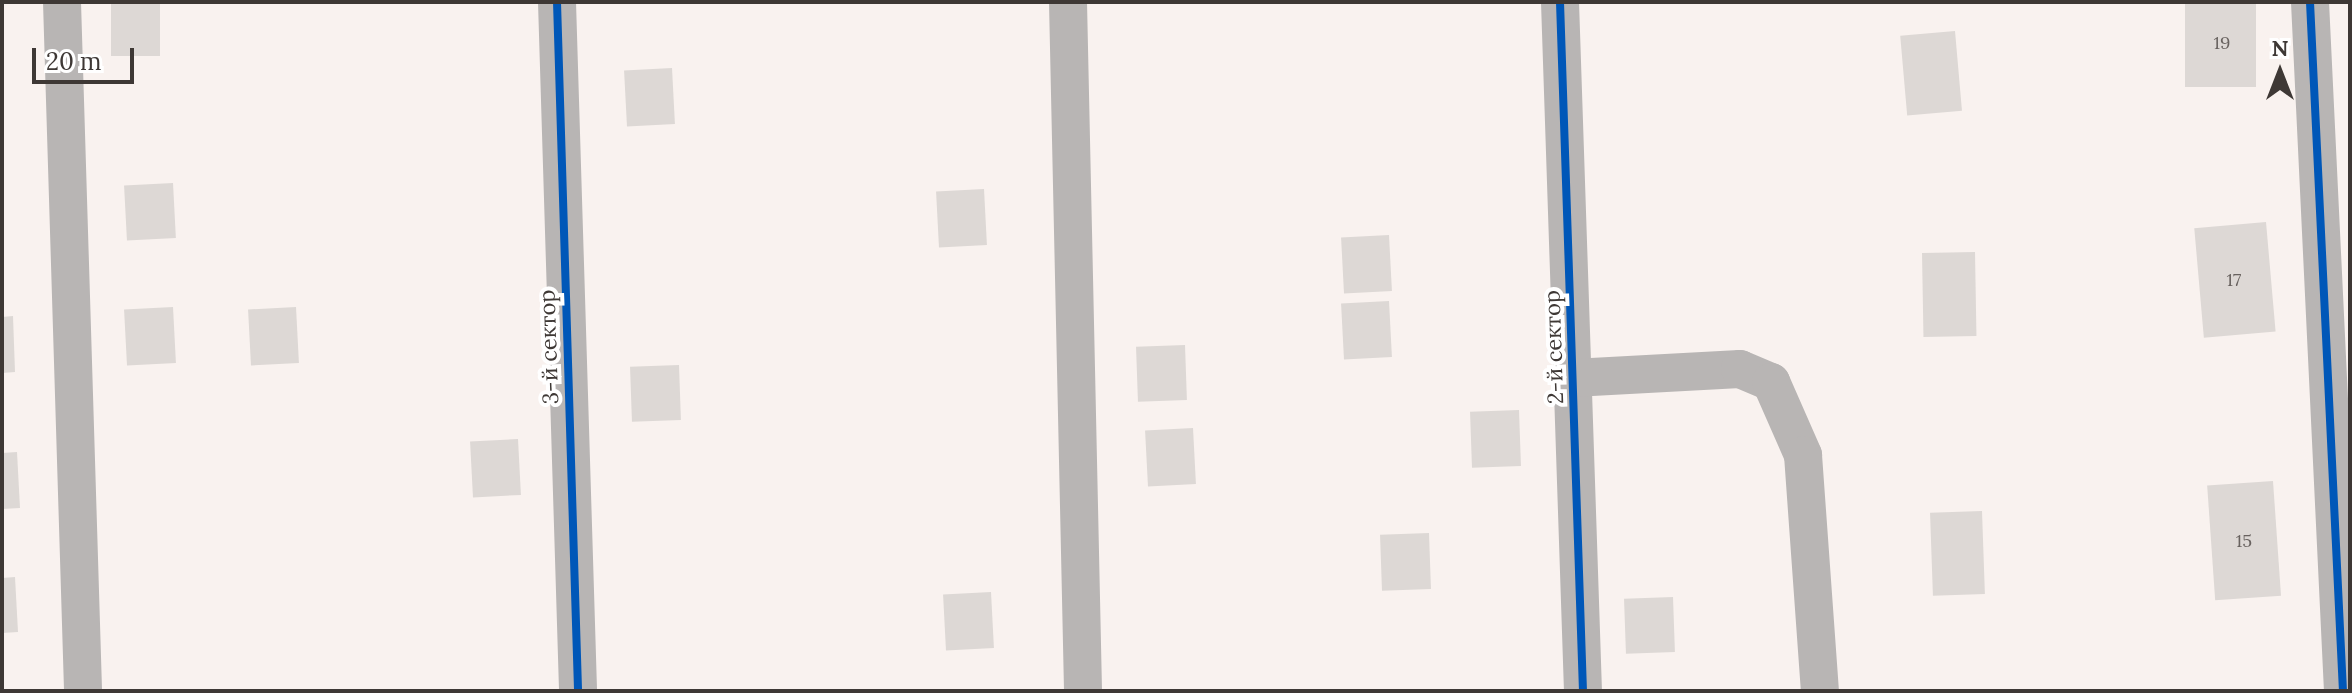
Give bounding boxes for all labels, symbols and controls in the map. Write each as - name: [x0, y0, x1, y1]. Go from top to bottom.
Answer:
- scale bar: [36, 32, 138, 82]
- house number: 19: [2214, 32, 2230, 54]
- north arrow: [2240, 32, 2320, 112]
- text: N: [2271, 34, 2289, 62]
- text: 20 m: [46, 46, 102, 77]
- house number: 17: [2227, 269, 2241, 291]
- street label: 3-й сектор: [534, 289, 564, 405]
- street label: 2-й сектор: [1539, 290, 1569, 404]
- house number: 15: [2236, 530, 2252, 552]

